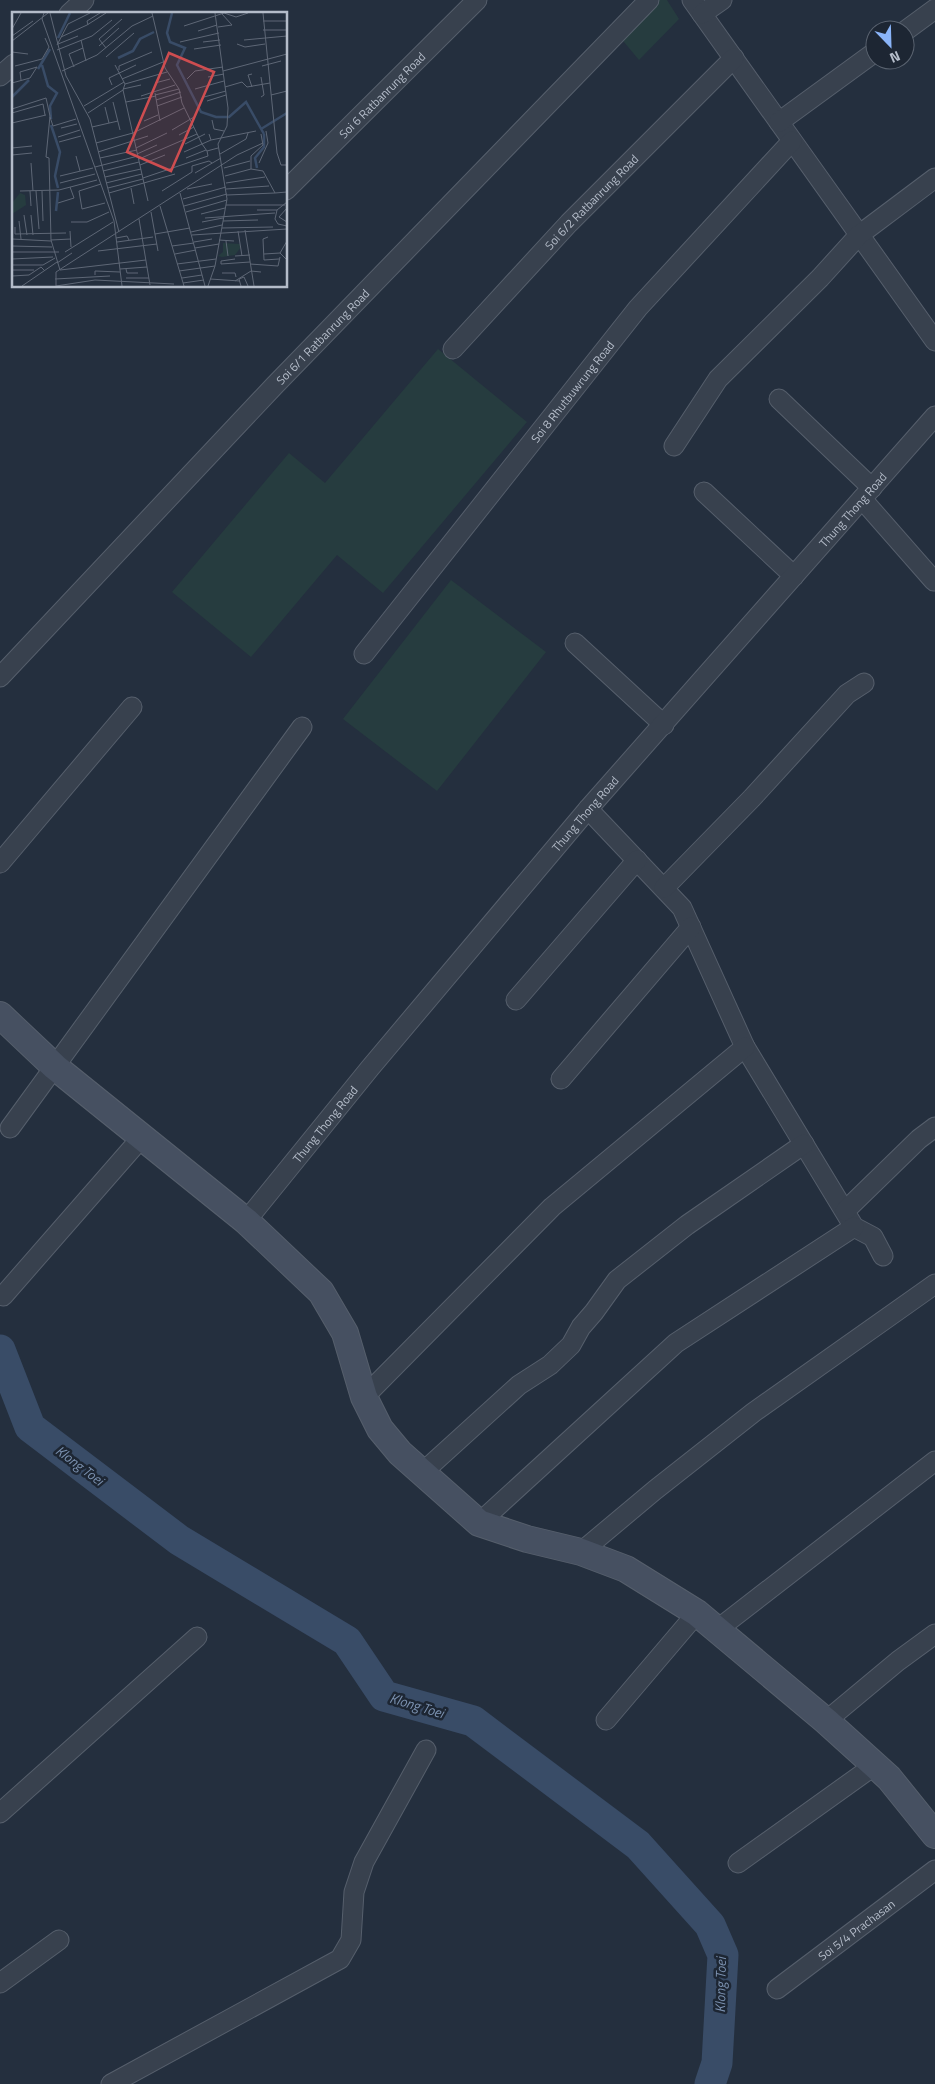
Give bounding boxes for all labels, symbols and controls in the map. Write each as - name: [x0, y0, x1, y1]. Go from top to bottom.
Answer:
- inset map: [12, 12, 288, 288]
- north arrow: [865, 20, 915, 70]
- text: N: [887, 46, 904, 69]
- street label: Soi 6 Ratbanrung Road: [334, 47, 429, 142]
- street label: Soi 6/2 Ratbanrung Road: [540, 149, 643, 254]
- street label: Soi 6/1 Ratbanrung Road: [271, 284, 374, 389]
- street label: Soi 8 Rhutbuwrung Road: [526, 336, 618, 447]
- street label: Thung Thong Road: [814, 468, 891, 551]
- street label: Thung Thong Road: [547, 771, 623, 856]
- street label: Thung Thong Road: [287, 1081, 362, 1167]
- water label: Klong Toei: [51, 1440, 110, 1491]
- water label: Klong Toei: [387, 1687, 449, 1724]
- street label: Soi 5/4 Prachasan: [814, 1894, 899, 1965]
- water label: Klong Toei: [709, 1955, 731, 2013]

